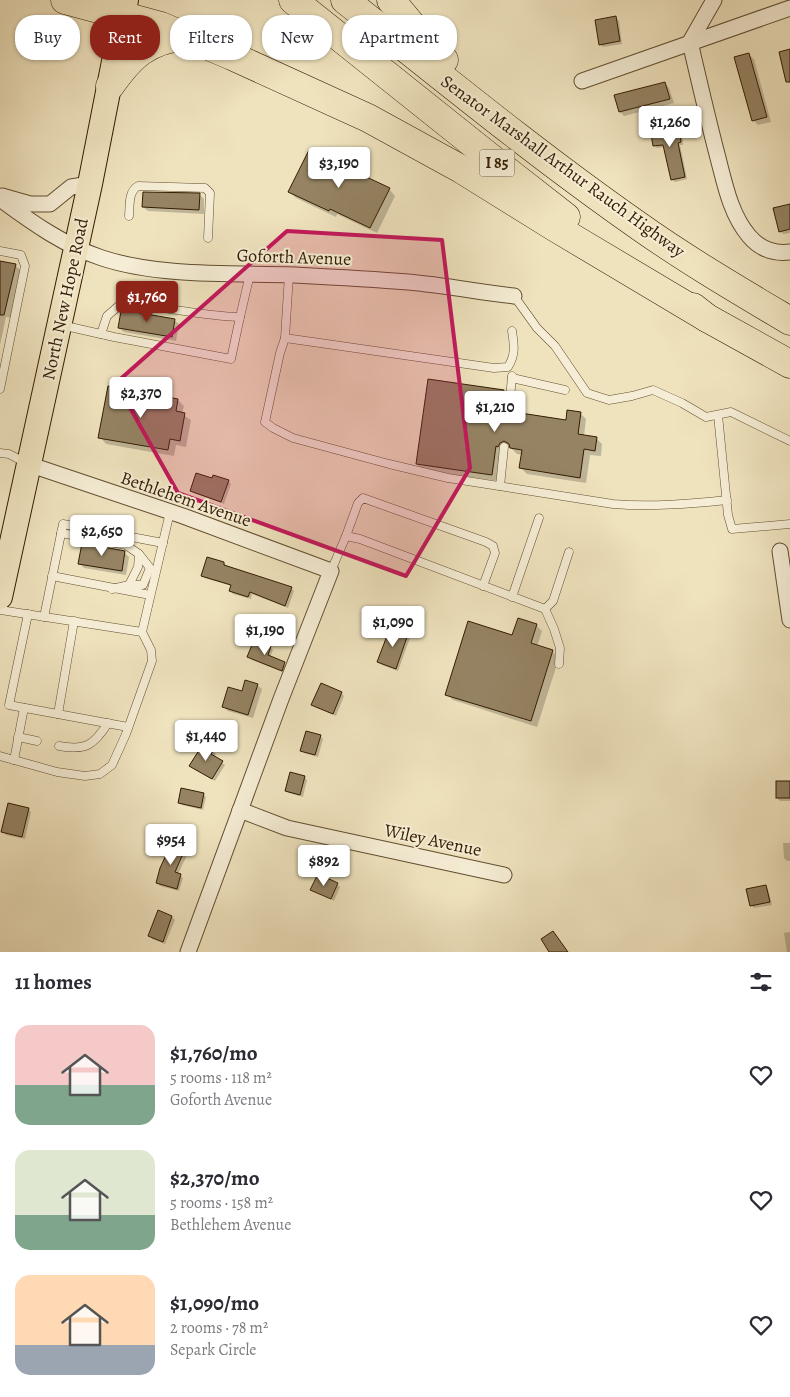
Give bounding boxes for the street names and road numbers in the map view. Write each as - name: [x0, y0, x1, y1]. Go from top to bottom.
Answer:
- street label: Senator Marshall Arthur Rauch Highway: [436, 69, 691, 263]
- road number: I 85: [480, 150, 514, 177]
- street label: North New Hope Road: [36, 215, 94, 382]
- street label: Goforth Avenue: [236, 243, 352, 271]
- street label: Bethlehem Avenue: [118, 465, 254, 533]
- street label: Wiley Avenue: [381, 818, 484, 862]

